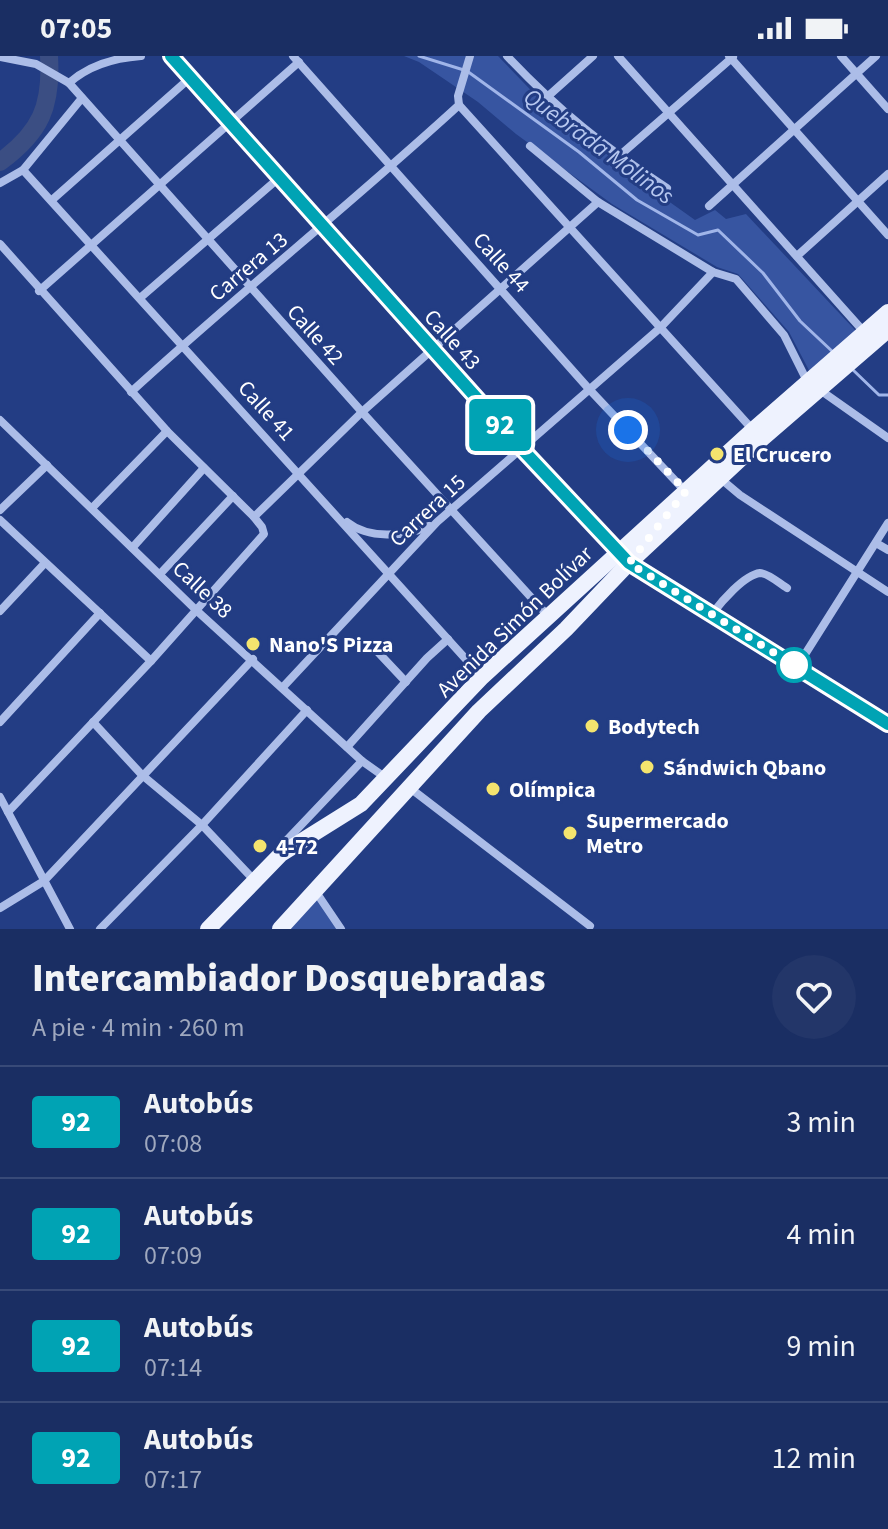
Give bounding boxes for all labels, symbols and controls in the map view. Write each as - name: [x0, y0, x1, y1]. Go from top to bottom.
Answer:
- text: 07:05: [40, 7, 112, 50]
- water label: Quebrada Molinos: [516, 80, 682, 213]
- street label: Carrera 13: [202, 224, 295, 309]
- street label: Calle 44: [465, 225, 537, 300]
- street label: Calle 42: [279, 297, 351, 372]
- street label: Calle 43: [416, 302, 488, 377]
- street label: Calle 41: [230, 373, 302, 448]
- line badge: 92: [464, 399, 536, 451]
- text: 92: [485, 405, 515, 445]
- your location: [608, 410, 648, 450]
- place label: El Crucero: [733, 439, 832, 471]
- marker: El Crucero: [708, 445, 726, 463]
- street label: Carrera 15: [382, 467, 473, 555]
- street label: Avenida Simón Bolívar: [429, 538, 600, 705]
- street label: Calle 38: [165, 553, 240, 626]
- place label: Nano'S Pizza: [269, 629, 393, 661]
- marker: Nano'S Pizza: [244, 635, 262, 653]
- unlabelled marker: [777, 648, 811, 682]
- place label: Bodytech: [608, 711, 700, 743]
- marker: Bodytech: [583, 717, 601, 735]
- place label: Sándwich Qbano: [663, 752, 826, 784]
- marker: Sándwich Qbano: [638, 758, 656, 776]
- place label: Olímpica: [509, 774, 596, 806]
- marker: Olímpica: [484, 780, 502, 798]
- place label: Supermercado Metro: [586, 805, 729, 862]
- marker: Supermercado Metro: [561, 824, 579, 842]
- place label: 4-72: [276, 831, 318, 863]
- marker: 4-72: [251, 837, 269, 855]
- text: Intercambiador Dosquebradas: [32, 952, 546, 1006]
- button: heart: [772, 955, 856, 1039]
- text: A pie · 4 min · 260 m: [32, 1009, 245, 1046]
- text: Autobús: [144, 1082, 253, 1125]
- text: 3 min: [786, 1101, 856, 1144]
- text: 92: [61, 1102, 91, 1142]
- text: 07:08: [144, 1125, 202, 1162]
- text: Autobús: [144, 1194, 253, 1237]
- text: 4 min: [786, 1213, 856, 1256]
- text: 92: [61, 1214, 91, 1254]
- text: 07:09: [144, 1237, 202, 1274]
- text: Autobús: [144, 1306, 253, 1349]
- text: 9 min: [786, 1325, 856, 1368]
- text: 92: [61, 1326, 91, 1366]
- text: 07:14: [144, 1349, 202, 1386]
- text: Autobús: [144, 1418, 253, 1461]
- text: 12 min: [772, 1437, 856, 1480]
- text: 92: [61, 1438, 91, 1478]
- text: 07:17: [144, 1461, 202, 1498]

